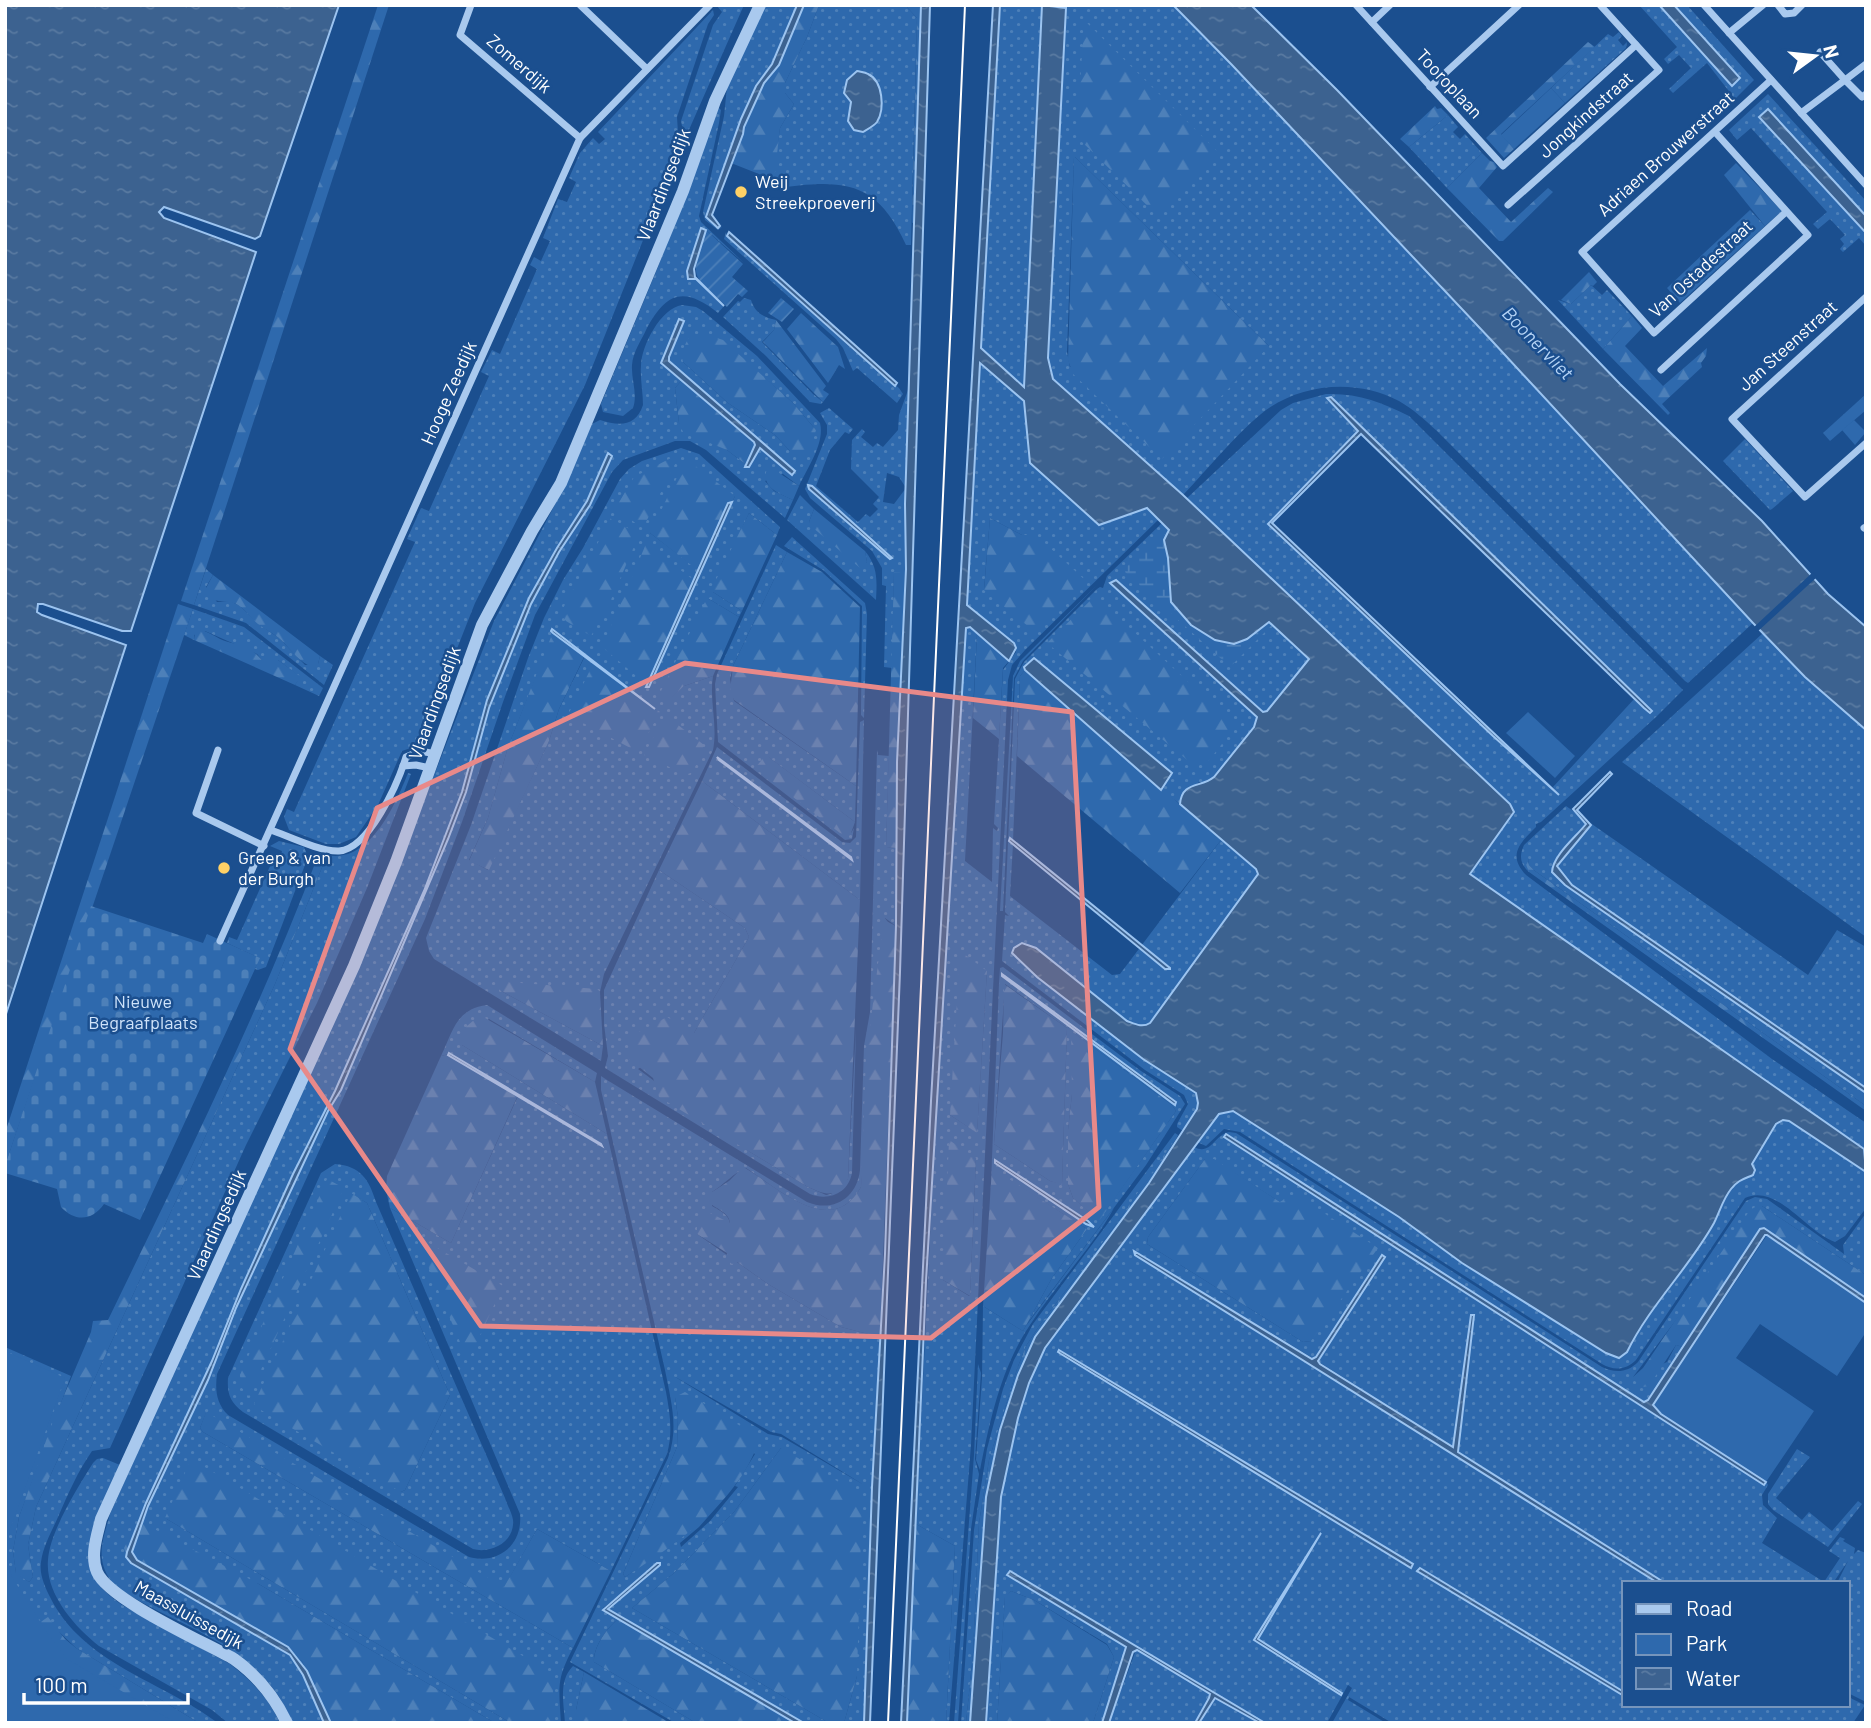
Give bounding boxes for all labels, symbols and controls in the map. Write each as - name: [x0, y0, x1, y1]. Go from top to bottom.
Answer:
- north arrow: [1780, 21, 1850, 91]
- street label: Zomerdijk: [483, 29, 556, 97]
- text: N: [1819, 42, 1845, 61]
- street label: Tooroplaan: [1412, 44, 1487, 123]
- street label: Jongkindstraat: [1534, 66, 1637, 162]
- street label: Adriaen Brouwerstraat: [1592, 86, 1738, 220]
- street label: Vlaardingsedijk: [631, 125, 695, 244]
- place label: Weij Streekproeverij: [755, 170, 876, 213]
- marker: Weij Streekproeverij: [733, 184, 749, 200]
- street label: Van Ostadestraat: [1644, 215, 1757, 322]
- street label: Jan Steenstraat: [1733, 295, 1841, 395]
- water label: Boonervliet: [1498, 301, 1579, 384]
- street label: Hooge Zeedijk: [415, 337, 481, 448]
- street label: Vlaardingsedijk: [403, 643, 465, 762]
- place label: Greep & van der Burgh: [238, 846, 331, 889]
- marker: Greep & van der Burgh: [216, 860, 232, 876]
- park label: Nieuwe Begraafplaats: [88, 990, 198, 1033]
- street label: Vlaardingsedijk: [182, 1166, 250, 1284]
- street label: Maassluissedijk: [131, 1575, 248, 1653]
- legend: [1622, 1581, 1850, 1707]
- text: Road: [1686, 1595, 1732, 1620]
- text: Park: [1686, 1630, 1727, 1655]
- scale bar: [24, 1662, 189, 1706]
- text: Water: [1686, 1665, 1741, 1690]
- text: 100 m: [35, 1672, 88, 1697]

